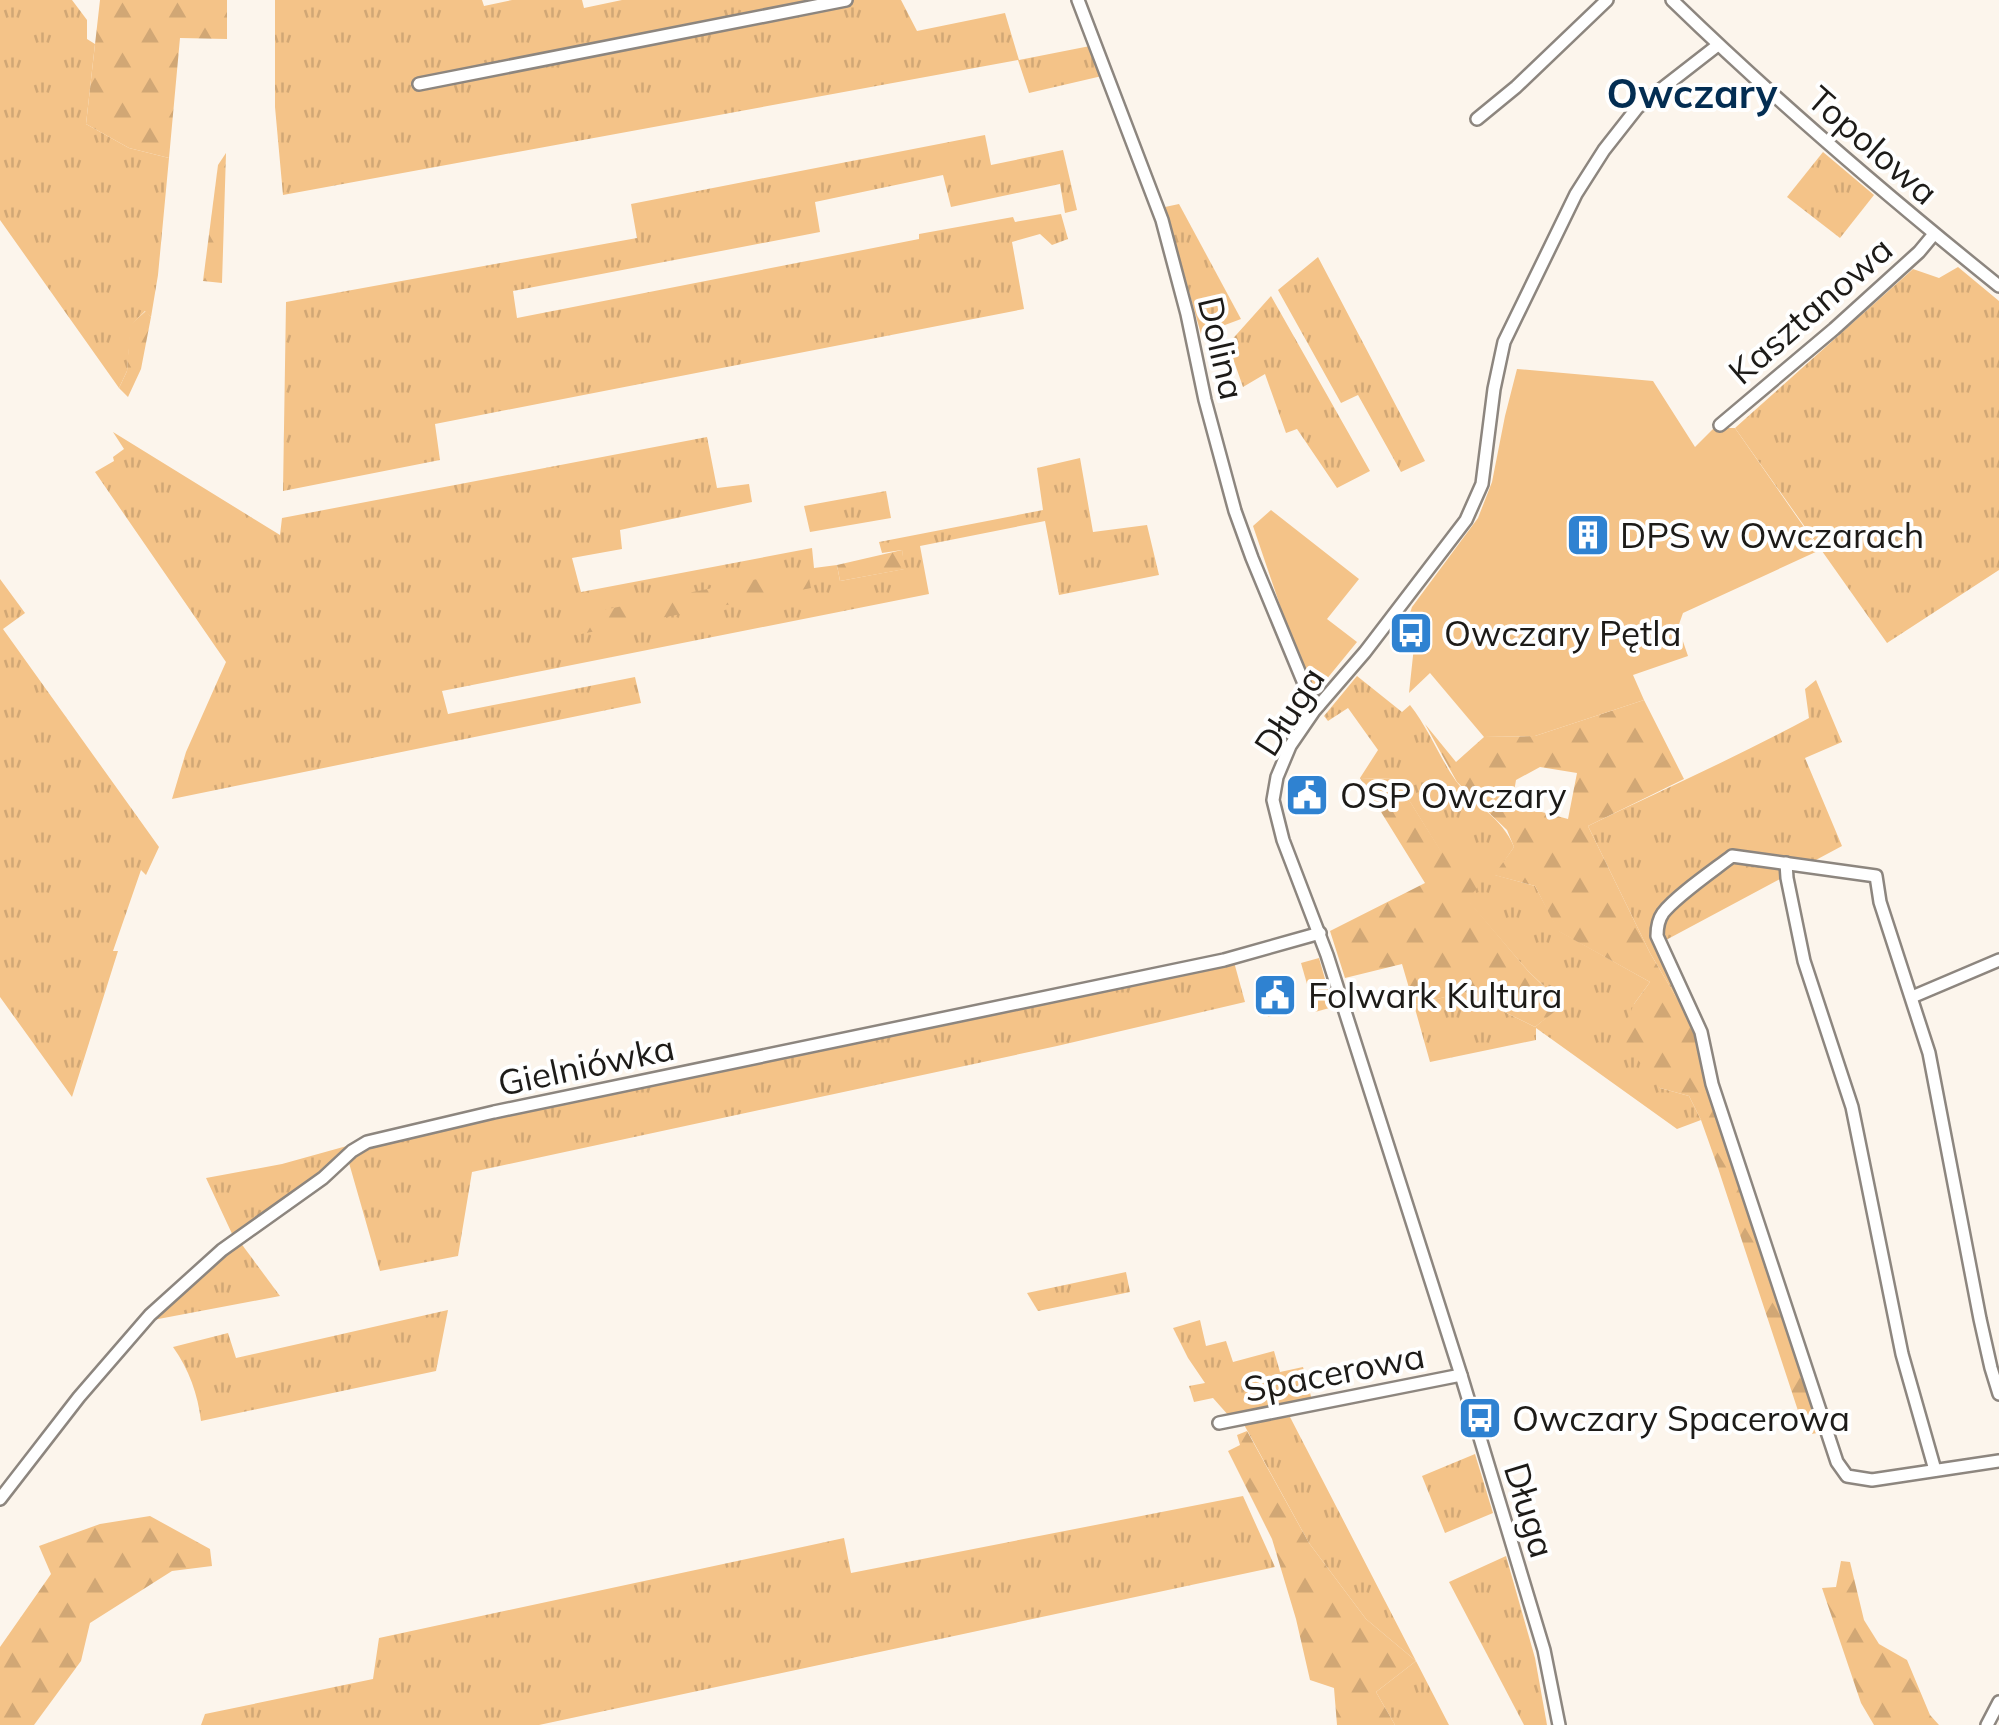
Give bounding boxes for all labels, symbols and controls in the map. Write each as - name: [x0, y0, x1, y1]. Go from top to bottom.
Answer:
- district label: Owczary: [1607, 68, 1778, 118]
- street label: Topolowa: [1799, 76, 1947, 214]
- street label: Kasztanowa: [1719, 227, 1901, 393]
- street label: Dolina: [1189, 292, 1255, 404]
- building icon: DPS w Owczarach: [1565, 512, 1611, 558]
- place label: DPS w Owczarach: [1620, 513, 1924, 557]
- bus stop icon: Owczary Pętla: [1388, 610, 1434, 656]
- place label: Owczary Pętla: [1444, 611, 1682, 655]
- street label: Długa: [1244, 658, 1334, 764]
- public building icon: OSP Owczary: [1284, 772, 1330, 818]
- place label: OSP Owczary: [1340, 773, 1567, 817]
- public building icon: Folwark Kultura: [1252, 972, 1298, 1018]
- place label: Folwark Kultura: [1308, 973, 1563, 1017]
- street label: Gielniówka: [494, 1025, 678, 1105]
- street label: Spacerowa: [1240, 1333, 1428, 1411]
- bus stop icon: Owczary Spacerowa: [1457, 1395, 1503, 1441]
- place label: Owczary Spacerowa: [1512, 1396, 1850, 1440]
- street label: Długa: [1495, 1457, 1565, 1563]

